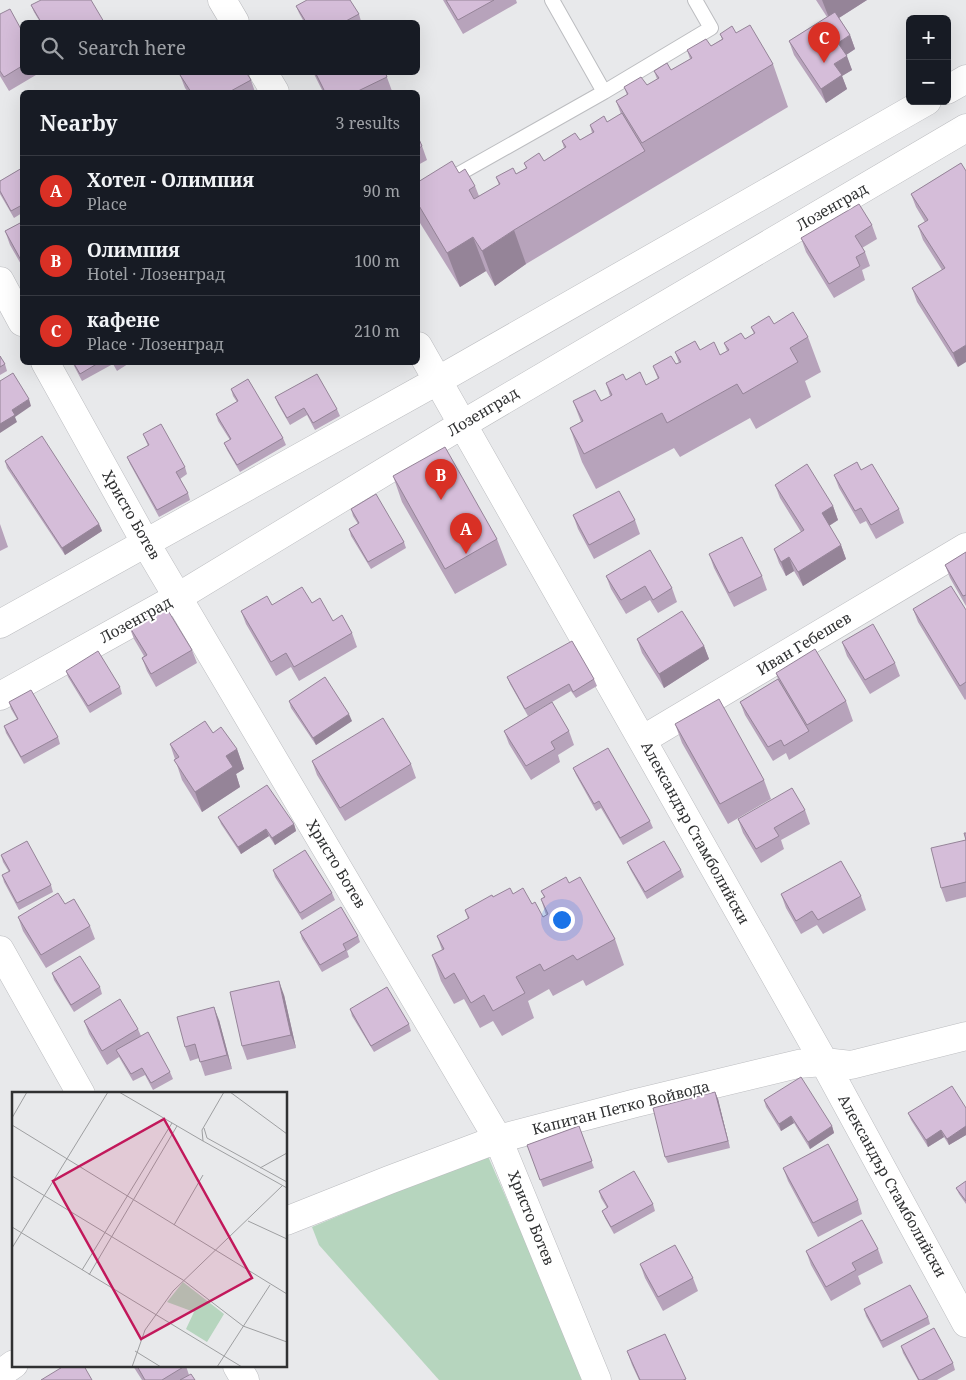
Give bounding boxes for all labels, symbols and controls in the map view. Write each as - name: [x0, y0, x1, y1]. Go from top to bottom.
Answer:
- map controls: [906, 15, 951, 105]
- button: +: [906, 15, 951, 60]
- search box: [20, 20, 420, 75]
- pin: C: [808, 22, 840, 63]
- icon: search: [38, 34, 66, 62]
- text: Search here: [78, 35, 186, 61]
- button: −: [906, 60, 951, 105]
- text: Nearby: [40, 109, 118, 137]
- text: 3 results: [336, 112, 400, 134]
- text: Хотел - Олимпия: [87, 167, 254, 193]
- street label: Лозенград: [792, 178, 871, 235]
- text: A: [50, 180, 62, 202]
- text: 90 m: [363, 180, 400, 202]
- text: Place: [87, 193, 127, 215]
- text: Олимпия: [87, 237, 180, 263]
- text: B: [51, 250, 61, 272]
- text: 100 m: [354, 250, 400, 272]
- text: Hotel · Лозенград: [87, 263, 225, 285]
- text: кафене: [87, 307, 160, 333]
- text: C: [51, 320, 61, 342]
- text: 210 m: [354, 320, 400, 342]
- text: Place · Лозенград: [87, 333, 224, 355]
- street label: Лозенград: [443, 382, 522, 440]
- pin: B: [425, 459, 457, 500]
- street label: Христо Ботев: [98, 466, 166, 563]
- pin: A: [450, 513, 482, 554]
- street label: Лозенград: [96, 591, 175, 647]
- street label: Иван Гебешев: [753, 607, 854, 679]
- street label: Александър Стамболийски: [637, 738, 755, 927]
- street label: Христо Ботев: [303, 816, 371, 911]
- your location: [549, 907, 575, 933]
- street label: Капитан Петко Войвода: [530, 1075, 712, 1139]
- street label: Александър Стамболийски: [834, 1091, 952, 1280]
- inset map: [12, 1092, 288, 1368]
- street label: Христо Ботев: [504, 1168, 560, 1268]

